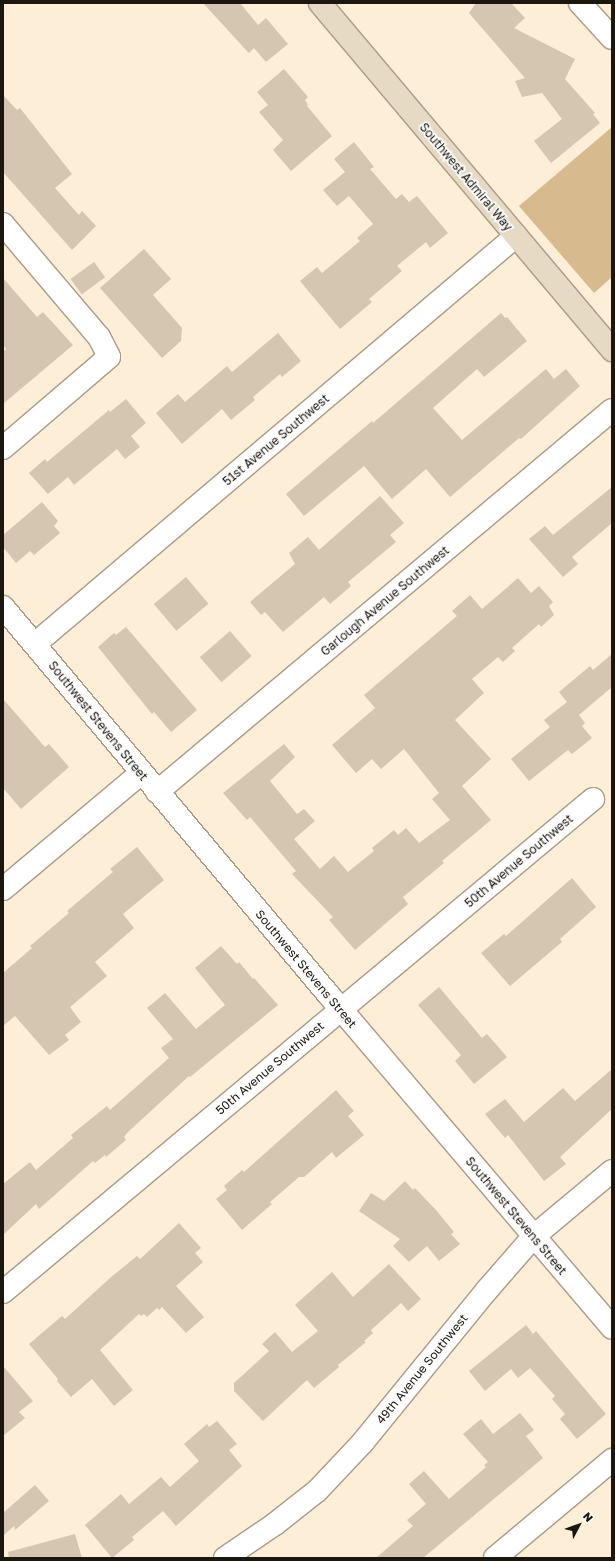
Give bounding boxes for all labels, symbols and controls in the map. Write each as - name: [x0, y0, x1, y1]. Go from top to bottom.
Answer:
- street label: Southwest Admiral Way: [417, 120, 515, 234]
- street label: 51st Avenue Southwest: [220, 391, 332, 489]
- street label: Garlough Avenue Southwest: [318, 543, 452, 659]
- street label: Southwest Stevens Street: [45, 658, 151, 784]
- street label: 50th Avenue Southwest: [462, 811, 576, 911]
- street label: Southwest Stevens Street: [252, 907, 360, 1031]
- street label: 50th Avenue Southwest: [213, 1018, 327, 1118]
- street label: Southwest Stevens Street: [462, 1154, 570, 1278]
- street label: 49th Avenue Southwest: [373, 1311, 471, 1427]
- north arrow: [559, 1505, 599, 1545]
- text: N: [581, 1509, 596, 1524]

